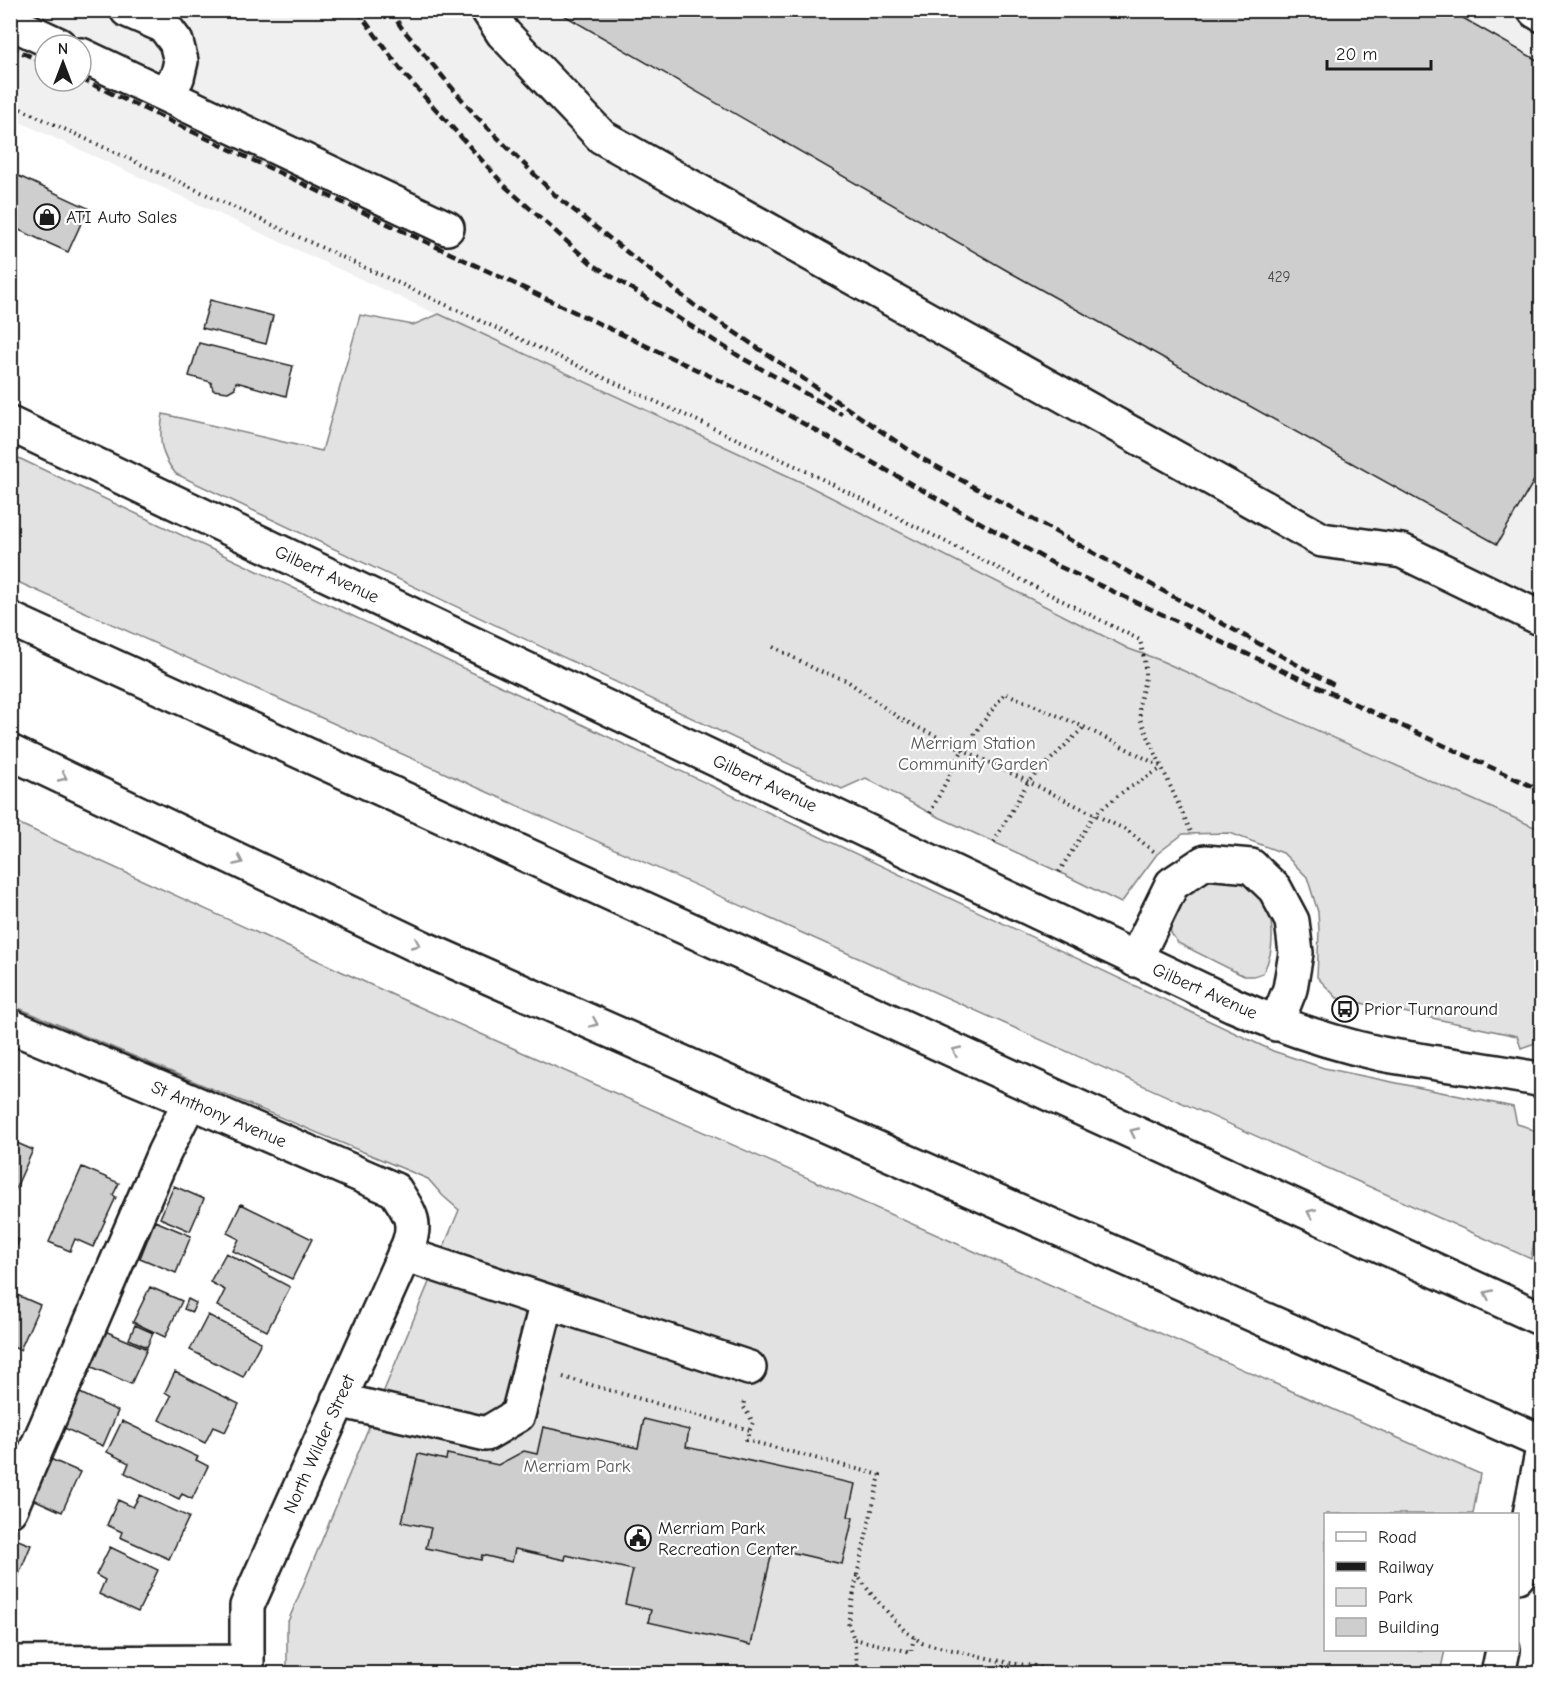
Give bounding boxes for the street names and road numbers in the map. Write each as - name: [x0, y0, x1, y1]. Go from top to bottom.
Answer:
- street label: Gilbert Avenue: [271, 541, 382, 608]
- street label: Gilbert Avenue: [709, 750, 820, 817]
- street label: Gilbert Avenue: [1149, 959, 1261, 1024]
- street label: St Anthony Avenue: [148, 1077, 289, 1152]
- street label: North Wilder Street: [279, 1371, 360, 1517]

